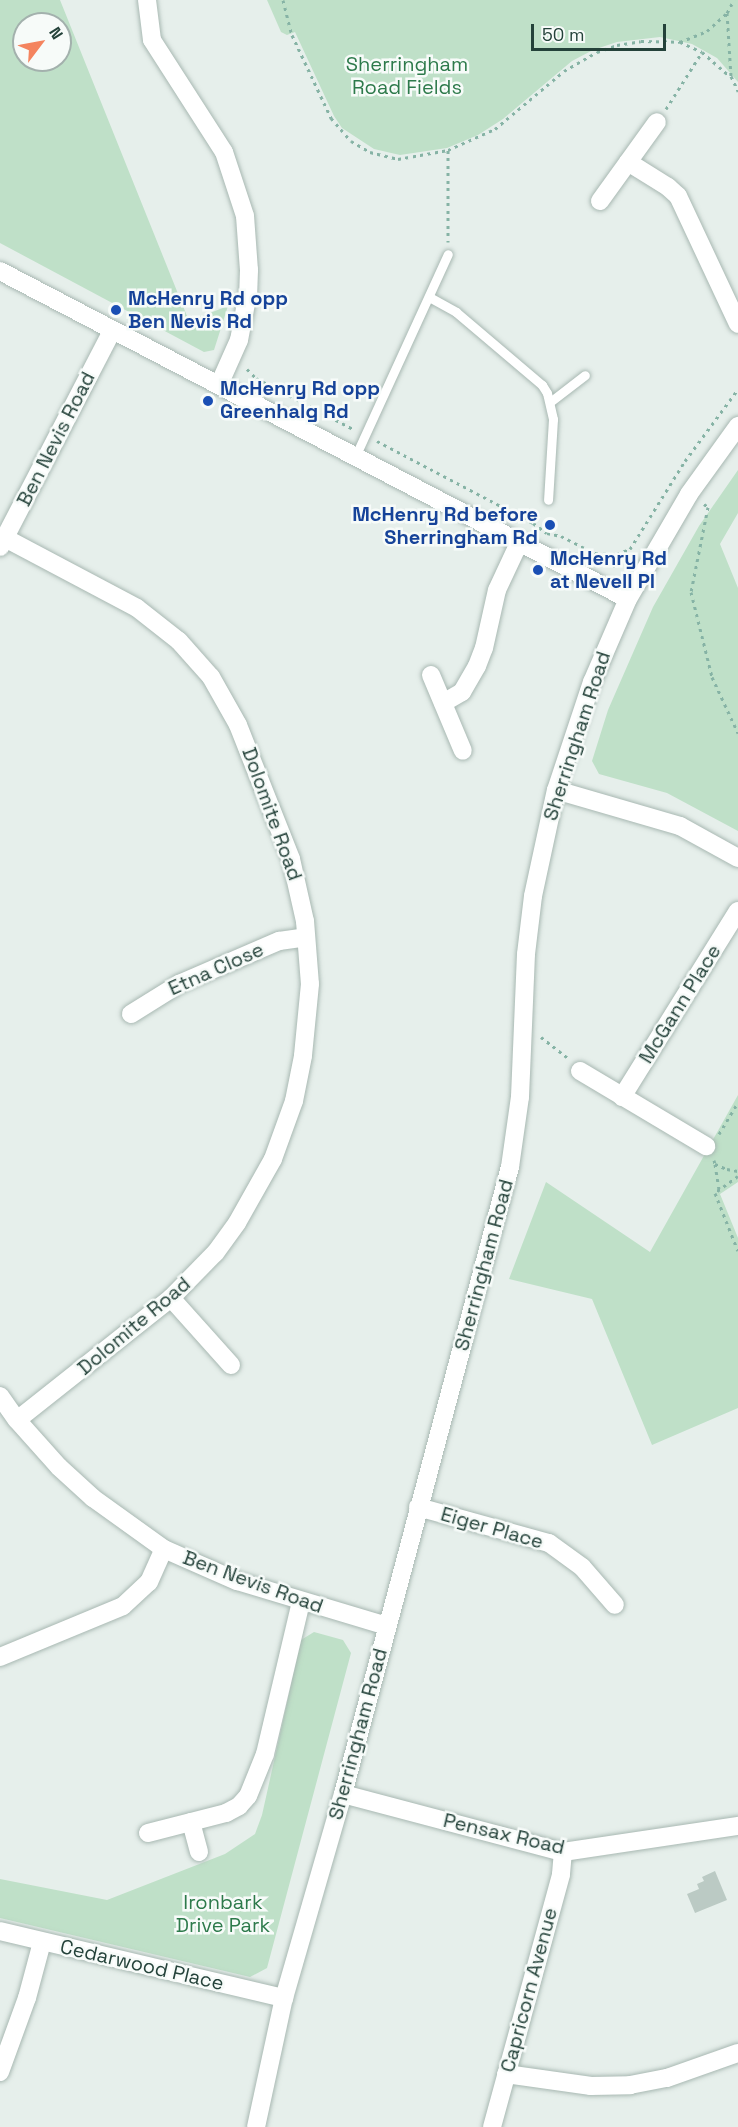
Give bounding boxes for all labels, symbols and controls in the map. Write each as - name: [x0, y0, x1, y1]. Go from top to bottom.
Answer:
- north arrow: [12, 12, 72, 72]
- scale bar: [534, 12, 669, 50]
- text: N: [44, 23, 68, 43]
- text: 50 m: [542, 23, 584, 46]
- park label: Sherringham Road Fields: [346, 53, 468, 100]
- place label: McHenry Rd opp Ben Nevis Rd: [128, 286, 288, 333]
- marker: McHenry Rd opp Ben Nevis Rd: [109, 303, 123, 317]
- street label: Ben Nevis Road: [12, 368, 100, 510]
- place label: McHenry Rd opp Greenhalg Rd: [220, 377, 380, 424]
- marker: McHenry Rd opp Greenhalg Rd: [201, 394, 215, 408]
- place label: McHenry Rd before Sherringham Rd: [352, 502, 538, 549]
- marker: McHenry Rd before Sherringham Rd: [543, 518, 557, 532]
- place label: McHenry Rd at Nevell Pl: [550, 546, 667, 593]
- marker: McHenry Rd at Nevell Pl: [531, 563, 545, 577]
- street label: Sherringham Road: [538, 648, 616, 824]
- street label: Dolomite Road: [237, 744, 307, 884]
- street label: Etna Close: [165, 937, 267, 1001]
- street label: McGann Place: [634, 940, 726, 1068]
- street label: Sherringham Road: [450, 1177, 518, 1353]
- street label: Dolomite Road: [73, 1272, 195, 1380]
- street label: Eiger Place: [438, 1502, 546, 1554]
- street label: Ben Nevis Road: [180, 1545, 326, 1619]
- street label: Sherringham Road: [324, 1646, 392, 1822]
- street label: Pensax Road: [441, 1808, 567, 1860]
- park label: Ironbark Drive Park: [176, 1890, 270, 1937]
- street label: Capricorn Avenue: [495, 1905, 563, 2075]
- street label: Cedarwood Place: [58, 1935, 226, 1995]

